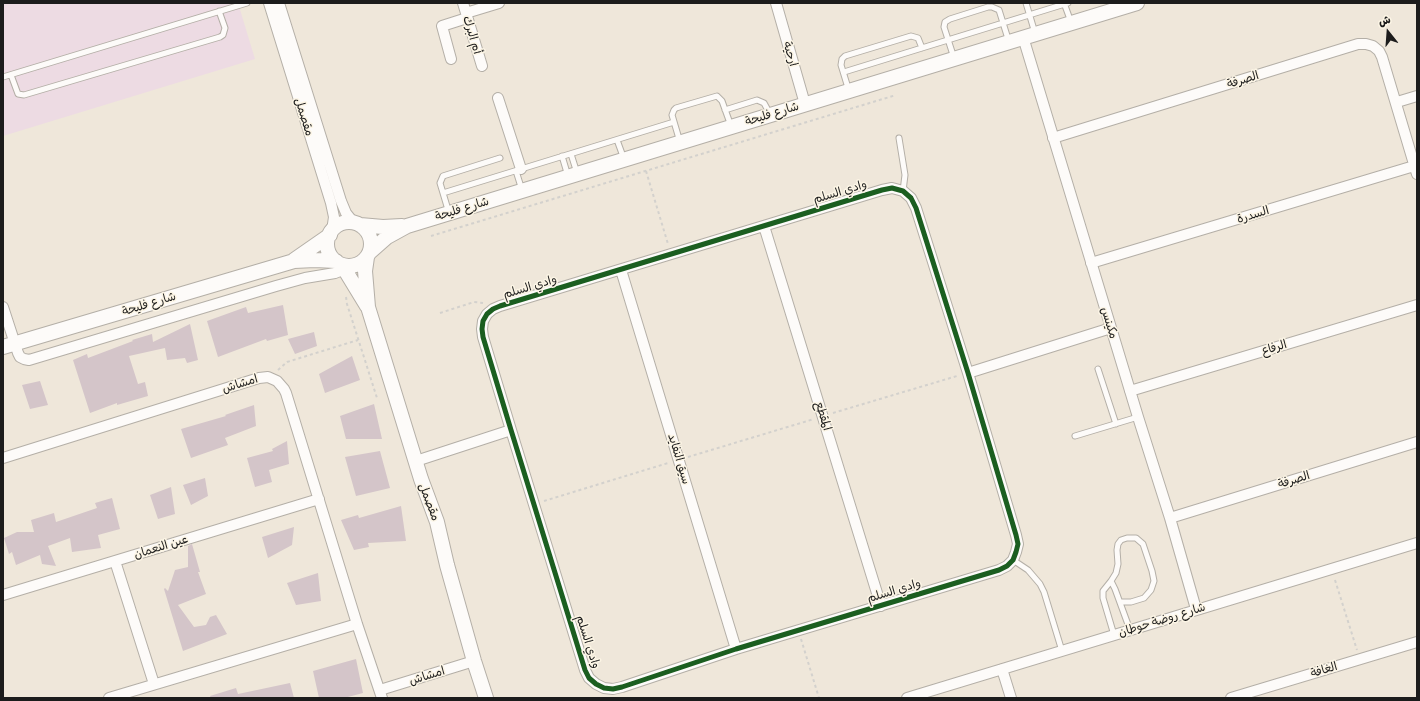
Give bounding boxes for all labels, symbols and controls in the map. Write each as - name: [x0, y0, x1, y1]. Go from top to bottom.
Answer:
- north arrow: [1368, 12, 1408, 52]
- text: ش: [1377, 12, 1392, 29]
- street label: أم البرك: [459, 14, 485, 56]
- street label: ارحية: [780, 40, 800, 68]
- street label: الصرفة: [1225, 68, 1261, 92]
- street label: مقصمل: [291, 96, 317, 138]
- street label: شارع فليحة: [743, 99, 801, 129]
- street label: وادي السلم: [811, 177, 869, 207]
- street label: شارع فليحة: [433, 194, 491, 224]
- street label: السدرة: [1235, 203, 1271, 227]
- street label: وادي السلم: [501, 272, 559, 302]
- street label: شارع فليحة: [120, 289, 178, 319]
- street label: مكينس: [1097, 305, 1121, 341]
- street label: الرفاع: [1259, 337, 1289, 359]
- street label: امشاش: [220, 372, 260, 396]
- street label: المقطع: [812, 400, 834, 432]
- street label: سيق النفايد: [665, 432, 693, 486]
- street label: الصرفة: [1276, 468, 1312, 492]
- street label: مقصمل: [415, 481, 443, 523]
- street label: عين النعمان: [132, 532, 190, 562]
- street label: وادي السلم: [865, 576, 923, 606]
- street label: شارع روضة حوطان: [1117, 600, 1207, 640]
- street label: وادي السلم: [573, 613, 603, 671]
- street label: الغافة: [1309, 659, 1339, 681]
- street label: امشاش: [407, 664, 447, 688]

